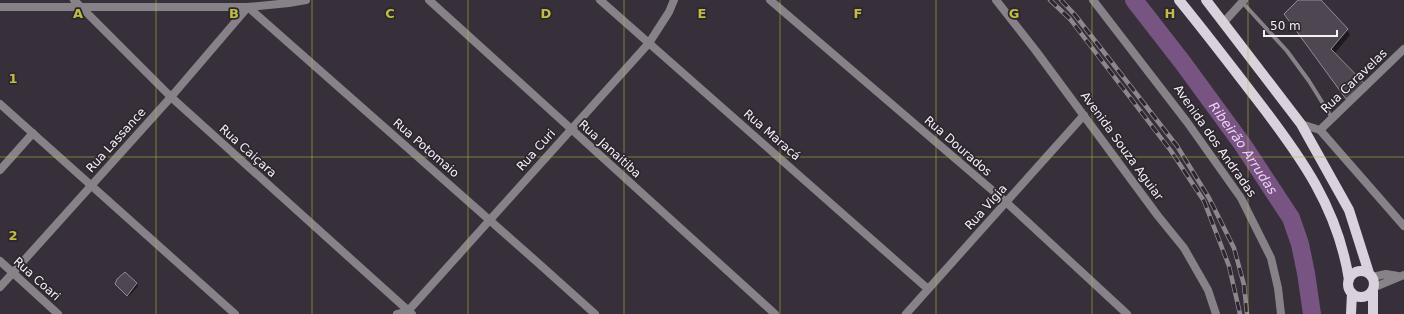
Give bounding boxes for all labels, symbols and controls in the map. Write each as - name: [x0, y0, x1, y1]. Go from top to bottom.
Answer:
- text: A: [73, 6, 83, 21]
- text: B: [229, 6, 239, 21]
- text: C: [385, 6, 395, 21]
- text: D: [541, 6, 552, 21]
- text: E: [698, 6, 706, 21]
- text: F: [854, 6, 862, 21]
- text: G: [1009, 6, 1019, 21]
- text: H: [1165, 6, 1175, 21]
- scale bar: [1264, 12, 1337, 38]
- text: 50 m: [1270, 19, 1301, 33]
- street label: Rua Caravelas: [1318, 46, 1390, 116]
- text: 1: [8, 71, 18, 86]
- street label: Avenida dos Andradas: [1171, 82, 1259, 200]
- street label: Avenida Souza Aguiar: [1078, 89, 1166, 203]
- water label: Ribeirão Arrudas: [1206, 99, 1280, 197]
- street label: Rua Lassance: [83, 105, 149, 175]
- street label: Rua Maracá: [741, 107, 803, 163]
- street label: Rua Dourados: [922, 113, 994, 179]
- street label: Rua Potomaio: [390, 116, 462, 180]
- street label: Rua Janaitiba: [576, 117, 644, 181]
- street label: Rua Caiçara: [217, 122, 279, 180]
- street label: Rua Curi: [514, 126, 558, 174]
- street label: Rua Vigia: [962, 181, 1010, 233]
- text: 2: [8, 228, 18, 243]
- street label: Rua Coari: [11, 254, 63, 304]

